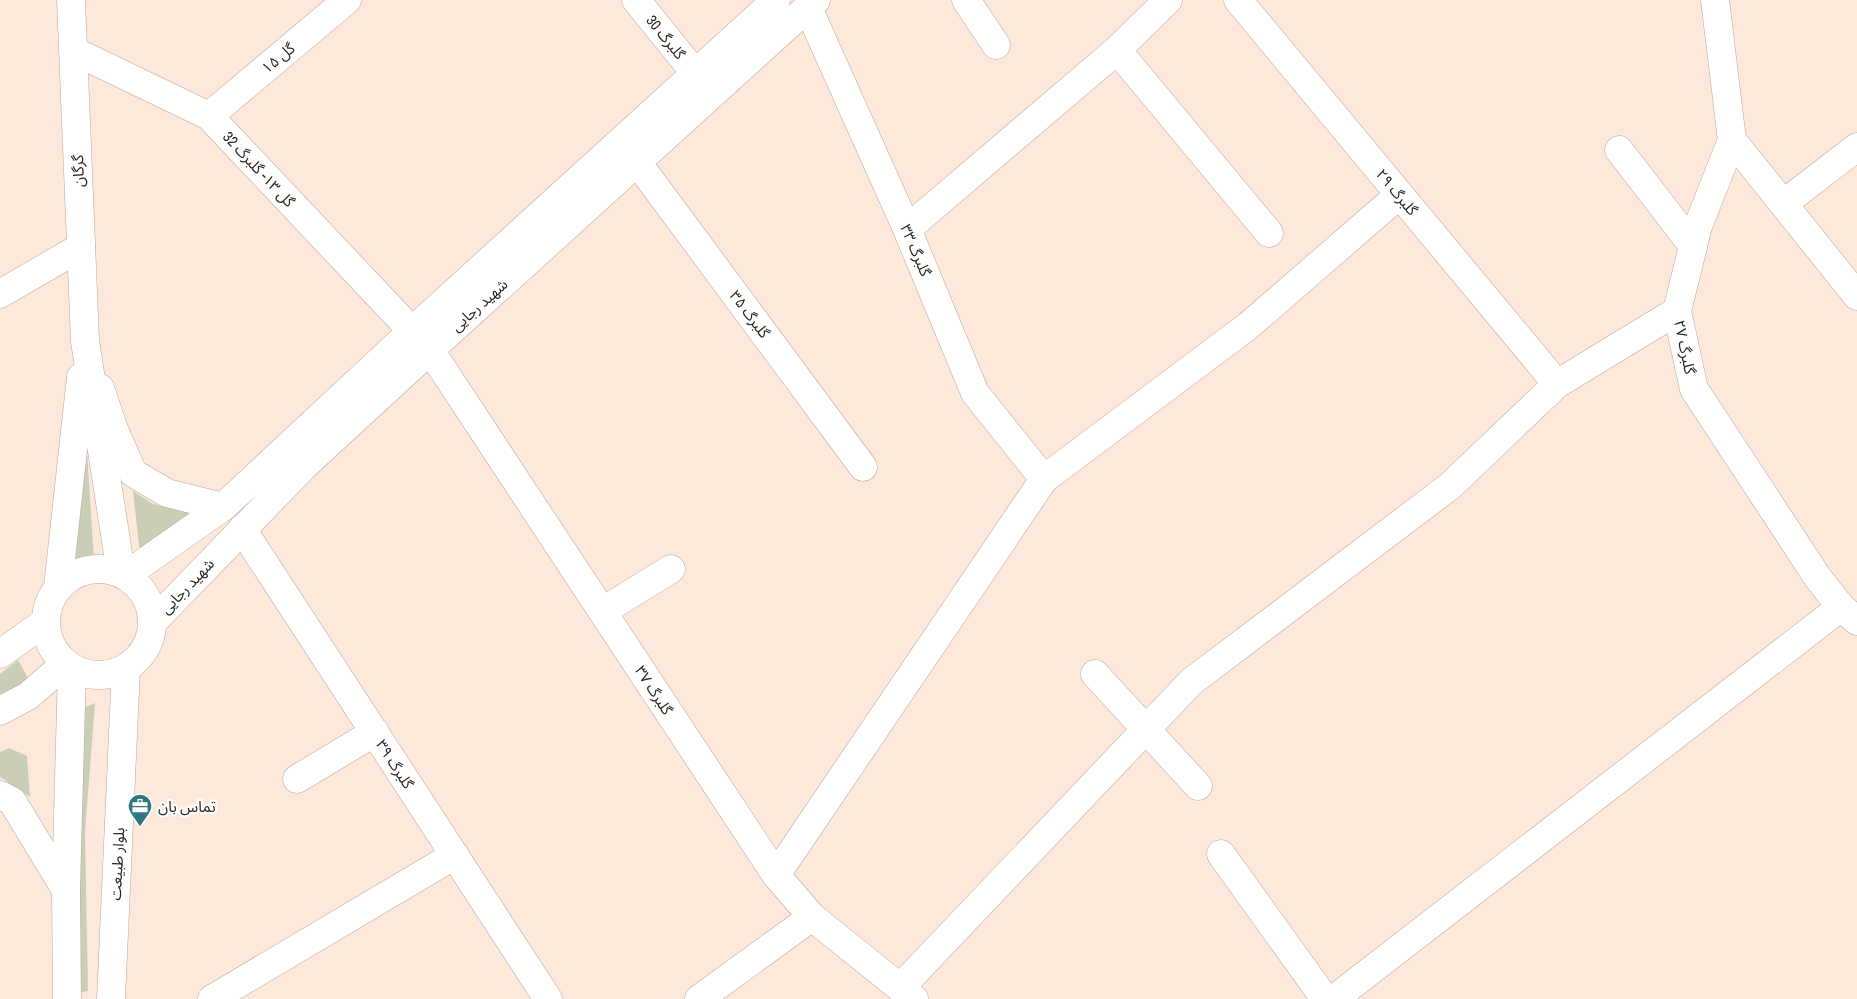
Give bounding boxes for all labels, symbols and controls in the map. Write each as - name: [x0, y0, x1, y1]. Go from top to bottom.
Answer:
- street label: گلبرگ 30: [642, 10, 691, 64]
- street label: گل ۱۵: [257, 37, 300, 78]
- street label: گل ۱۳- گلبرگ 32: [218, 126, 300, 212]
- street label: گرگان: [67, 154, 89, 188]
- street label: گلبرگ ۲۹: [1371, 164, 1423, 220]
- street label: گلبرگ ۳۳: [896, 221, 937, 280]
- street label: شهید رجایی: [446, 274, 512, 336]
- street label: گلبرگ ۳۵: [725, 286, 775, 343]
- street label: گلبرگ ۲۷: [1669, 318, 1701, 377]
- street label: شهید رجایی: [155, 553, 219, 618]
- street label: گلبرگ ۳۷: [630, 661, 678, 719]
- street label: گلبرگ ۳۹: [371, 735, 419, 793]
- office icon: تماس بان: [127, 793, 153, 827]
- place label: تماس بان: [158, 796, 216, 817]
- street label: بلوار طبیعت: [105, 827, 129, 901]

